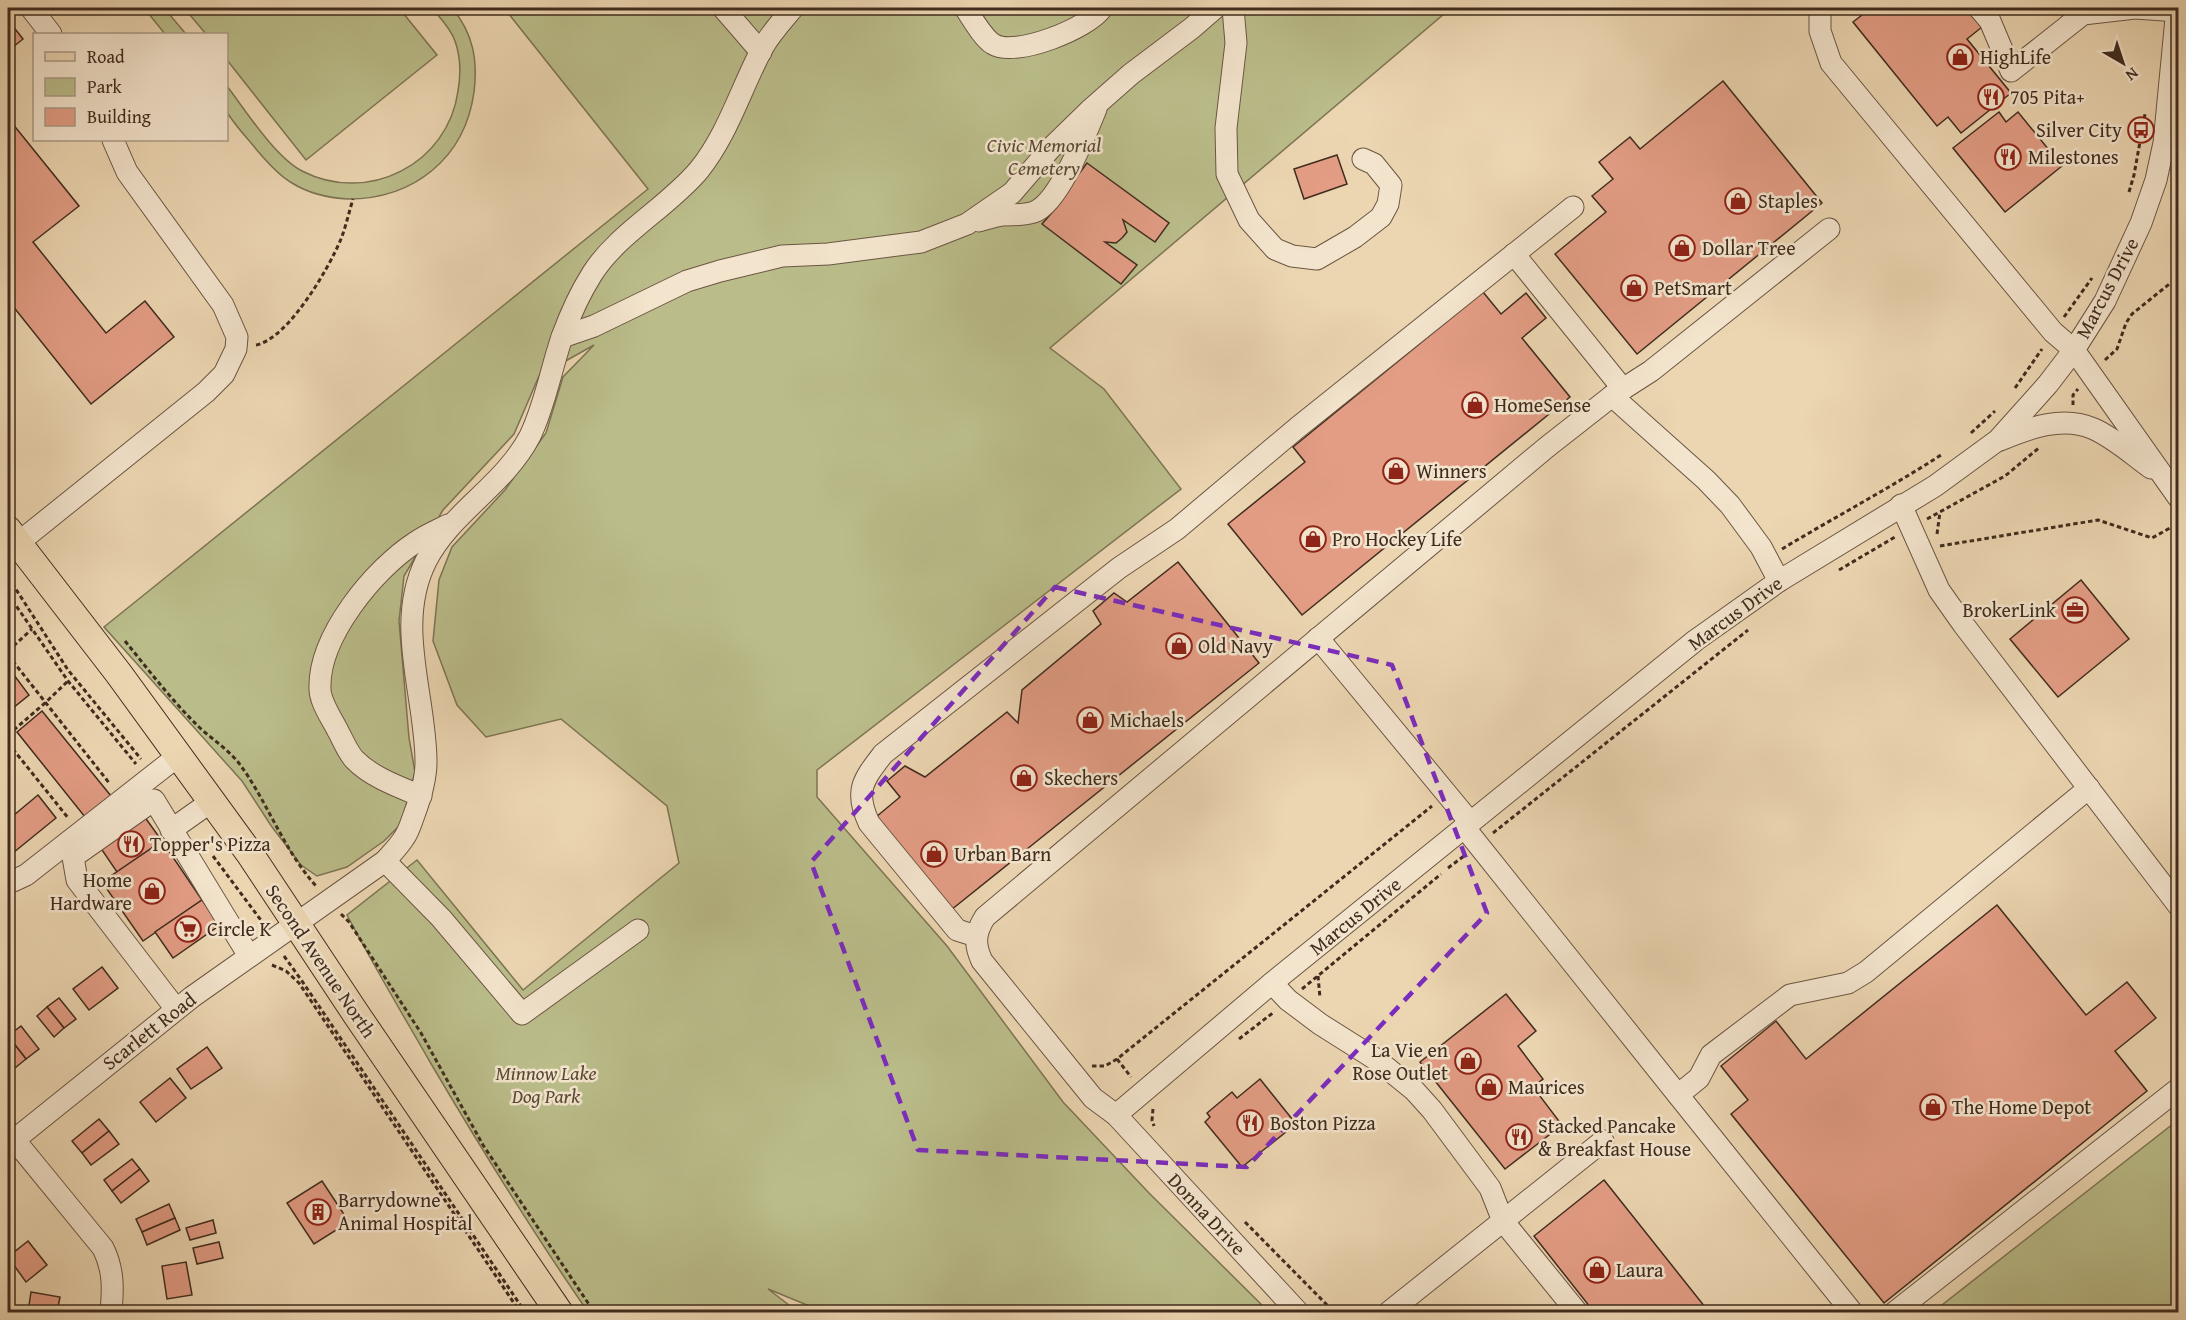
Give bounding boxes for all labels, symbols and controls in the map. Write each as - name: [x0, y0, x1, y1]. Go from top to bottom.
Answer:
- legend: [33, 33, 228, 141]
- north arrow: [2093, 33, 2153, 93]
- shop icon: HighLife: [1945, 42, 1975, 72]
- place label: HighLife: [1980, 42, 2051, 71]
- text: Road: [87, 43, 125, 70]
- text: N: [2120, 62, 2144, 88]
- text: Park: [87, 73, 123, 100]
- restaurant icon: 705 Pita+: [1976, 82, 2006, 112]
- place label: 705 Pita+: [2010, 82, 2084, 111]
- text: Building: [87, 103, 151, 130]
- place label: Silver City: [2036, 115, 2122, 144]
- bus stop icon: Silver City: [2126, 115, 2156, 145]
- park label: Civic Memorial Cemetery: [987, 130, 1101, 182]
- restaurant icon: Milestones: [1993, 142, 2023, 172]
- place label: Milestones: [2028, 142, 2119, 171]
- shop icon: Staples: [1723, 186, 1753, 216]
- place label: Staples: [1758, 186, 1818, 215]
- street label: Marcus Drive: [2068, 232, 2145, 343]
- shop icon: Dollar Tree: [1667, 233, 1697, 263]
- place label: Dollar Tree: [1702, 233, 1796, 262]
- shop icon: PetSmart: [1619, 273, 1649, 303]
- place label: PetSmart: [1654, 273, 1732, 302]
- shop icon: HomeSense: [1460, 390, 1490, 420]
- place label: HomeSense: [1494, 390, 1591, 419]
- shop icon: Winners: [1381, 456, 1411, 486]
- place label: Winners: [1416, 456, 1487, 485]
- shop icon: Pro Hockey Life: [1298, 524, 1328, 554]
- place label: Pro Hockey Life: [1332, 524, 1462, 553]
- street label: Marcus Drive: [1681, 568, 1788, 657]
- place label: BrokerLink: [1962, 595, 2057, 624]
- office icon: BrokerLink: [2060, 595, 2090, 625]
- shop icon: Old Navy: [1164, 631, 1194, 661]
- place label: Old Navy: [1198, 631, 1273, 660]
- shop icon: Michaels: [1075, 705, 1105, 735]
- place label: Michaels: [1110, 705, 1184, 734]
- shop icon: Skechers: [1009, 763, 1039, 793]
- place label: Skechers: [1044, 763, 1118, 792]
- restaurant icon: Topper's Pizza: [116, 829, 146, 859]
- place label: Topper's Pizza: [150, 829, 271, 858]
- shop icon: Urban Barn: [919, 839, 949, 869]
- place label: Urban Barn: [954, 839, 1051, 868]
- place label: Home Hardware: [50, 865, 132, 917]
- street label: Marcus Drive: [1303, 870, 1407, 962]
- shop icon: Home Hardware: [137, 876, 167, 906]
- street label: Second Avenue North: [259, 878, 384, 1044]
- supermarket icon: Circle K: [173, 914, 203, 944]
- place label: Circle K: [207, 914, 271, 943]
- street label: Scarlett Road: [96, 985, 202, 1076]
- place label: La Vie en Rose Outlet: [1352, 1035, 1448, 1087]
- shop icon: La Vie en Rose Outlet: [1453, 1046, 1483, 1076]
- park label: Minnow Lake Dog Park: [495, 1058, 597, 1110]
- shop icon: Maurices: [1474, 1072, 1504, 1102]
- place label: Maurices: [1508, 1072, 1585, 1101]
- shop icon: The Home Depot: [1918, 1092, 1948, 1122]
- place label: The Home Depot: [1952, 1092, 2091, 1121]
- restaurant icon: Boston Pizza: [1235, 1108, 1265, 1138]
- place label: Boston Pizza: [1270, 1108, 1376, 1137]
- place label: Stacked Pancake & Breakfast House: [1538, 1111, 1691, 1163]
- restaurant icon: Stacked Pancake & Breakfast House: [1504, 1122, 1534, 1152]
- street label: Donna Drive: [1161, 1166, 1253, 1261]
- place label: Barrydowne Animal Hospital: [338, 1185, 473, 1237]
- building icon: Barrydowne Animal Hospital: [303, 1197, 333, 1227]
- shop icon: Laura: [1582, 1255, 1612, 1285]
- place label: Laura: [1616, 1255, 1664, 1284]

